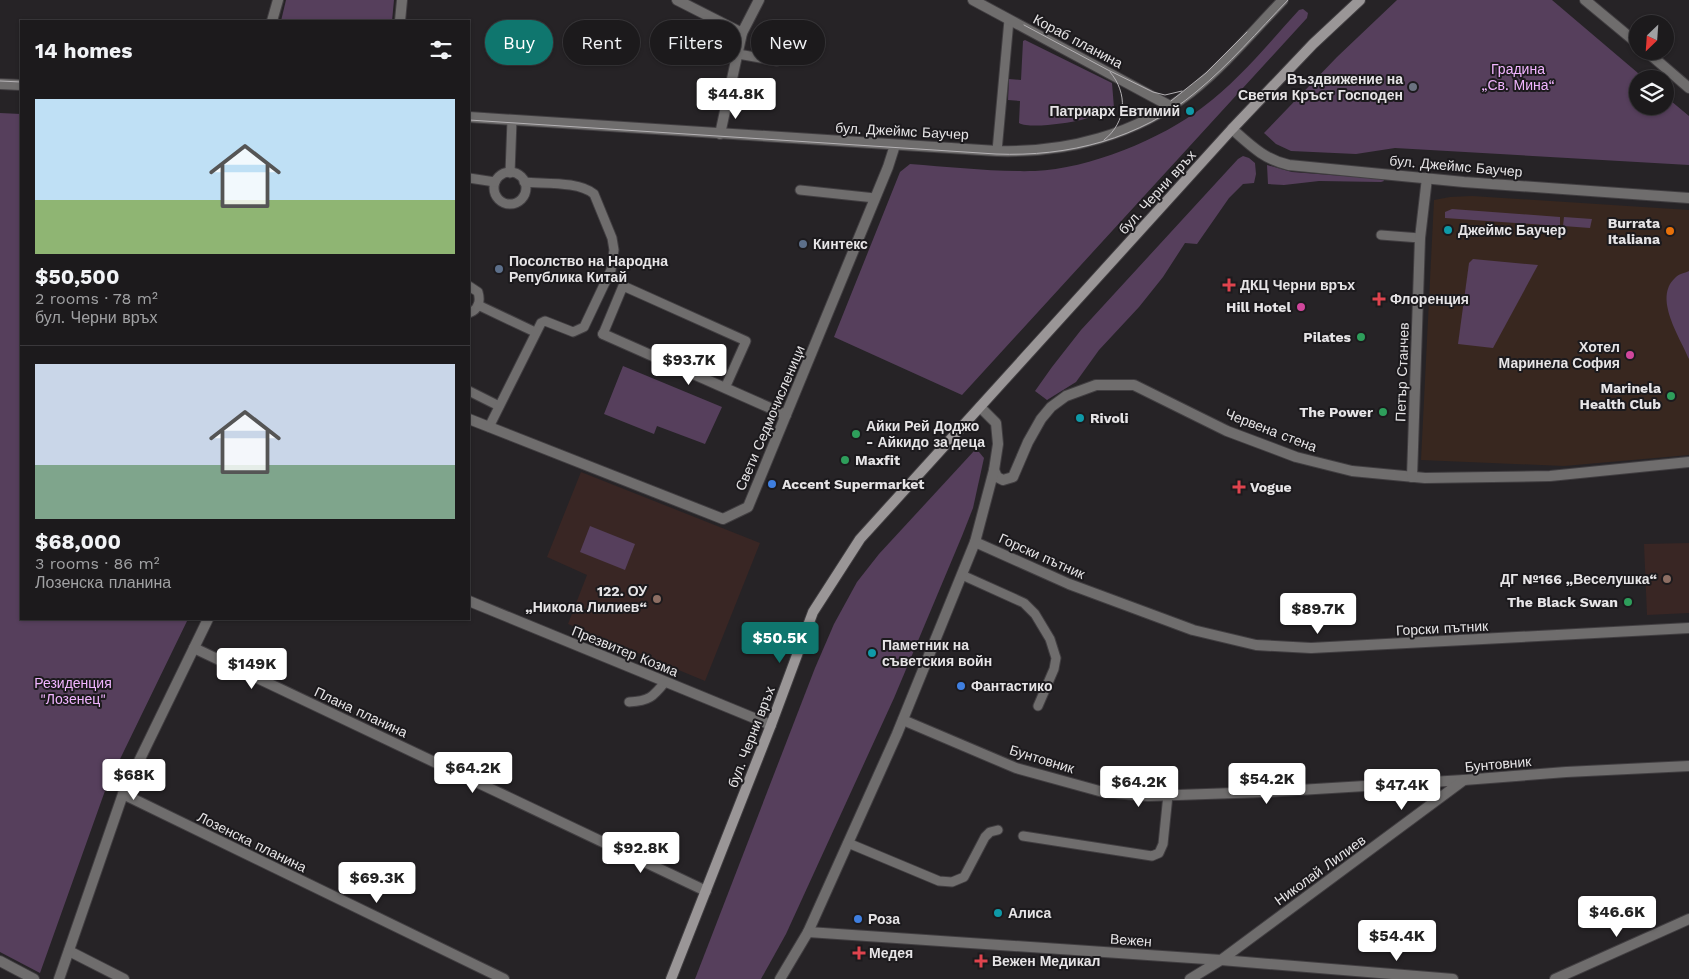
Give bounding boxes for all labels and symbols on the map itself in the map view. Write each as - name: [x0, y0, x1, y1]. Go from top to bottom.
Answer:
- street label: Кораб планина: [1031, 11, 1126, 71]
- north arrow: [1629, 15, 1674, 60]
- park label: Градина „Св. Мина“: [1481, 61, 1555, 93]
- place label: Въздвижение на Светия Кръст Господен: [1238, 71, 1403, 103]
- pin: $44.8K: [695, 78, 777, 120]
- marker: Въздвижение на Светия Кръст Господен: [1407, 81, 1419, 93]
- place label: Патриарх Евтимий: [1049, 103, 1180, 119]
- marker: Патриарх Евтимий: [1184, 105, 1196, 117]
- street label: бул. Джеймс Баучер: [835, 120, 969, 142]
- street label: бул. Черни връх: [1115, 147, 1199, 237]
- street label: бул. Джеймс Баучер: [1389, 152, 1523, 180]
- place label: Burrata Italiana: [1608, 215, 1661, 247]
- place label: Джеймс Баучер: [1458, 222, 1566, 238]
- marker: Джеймс Баучер: [1442, 224, 1454, 236]
- marker: Burrata Italiana: [1664, 225, 1676, 237]
- place label: Кинтекс: [813, 236, 868, 252]
- marker: Кинтекс: [797, 238, 809, 250]
- place label: Посолство на Народна Република Китай: [509, 253, 668, 285]
- marker: Посолство на Народна Република Китай: [493, 263, 505, 275]
- place label: ДКЦ Черни връх: [1240, 277, 1355, 293]
- marker: ДКЦ Черни връх: [1222, 278, 1236, 292]
- place label: Флоренция: [1390, 291, 1469, 307]
- marker: Флоренция: [1372, 292, 1386, 306]
- place label: Hill Hotel: [1226, 299, 1291, 315]
- marker: Hill Hotel: [1295, 301, 1307, 313]
- street label: Петър Станчев: [1392, 322, 1412, 422]
- place label: Pilates: [1303, 329, 1352, 345]
- marker: Pilates: [1355, 331, 1367, 343]
- place label: Хотел Маринела София: [1499, 339, 1620, 371]
- street label: Свети Седмочисленици: [732, 343, 808, 493]
- pin: $93.7K: [648, 344, 730, 386]
- marker: Хотел Маринела София: [1624, 349, 1636, 361]
- place label: Marinela Health Club: [1580, 380, 1662, 412]
- marker: Marinela Health Club: [1665, 390, 1677, 402]
- place label: The Power: [1299, 404, 1373, 420]
- street label: Червена стена: [1223, 405, 1319, 455]
- marker: The Power: [1377, 406, 1389, 418]
- place label: Rivoli: [1090, 410, 1128, 426]
- marker: Rivoli: [1074, 412, 1086, 424]
- place label: Айки Рей Доджо - Айкидо за деца: [866, 418, 985, 450]
- marker: Айки Рей Доджо - Айкидо за деца: [850, 428, 862, 440]
- place label: Maxfit: [855, 452, 900, 468]
- marker: Maxfit: [839, 454, 851, 466]
- place label: Accent Supermarket: [782, 476, 924, 492]
- marker: Accent Supermarket: [766, 478, 778, 490]
- place label: Vogue: [1250, 479, 1292, 495]
- marker: Vogue: [1232, 480, 1246, 494]
- street label: Горски пътник: [997, 530, 1088, 582]
- place label: ДГ №166 „Веселушка“: [1500, 571, 1657, 587]
- marker: ДГ №166 „Веселушка“: [1661, 573, 1673, 585]
- place label: 122. ОУ „Никола Лилиев“: [525, 583, 647, 615]
- pin: $89.7K: [1277, 592, 1359, 635]
- marker: 122. ОУ „Никола Лилиев“: [651, 593, 663, 605]
- place label: The Black Swan: [1507, 594, 1618, 610]
- marker: The Black Swan: [1622, 596, 1634, 608]
- street label: Горски пътник: [1395, 618, 1489, 638]
- street label: Презвитер Козма: [570, 622, 681, 680]
- pin: $50.5K: [739, 622, 821, 664]
- place label: Паметник на съветския войн: [882, 637, 992, 669]
- marker: Паметник на съветския войн: [866, 647, 878, 659]
- pin: $149K: [217, 648, 287, 690]
- park label: Резиденция "Лозенец": [34, 675, 112, 707]
- place label: Фантастико: [971, 678, 1052, 694]
- marker: Фантастико: [955, 680, 967, 692]
- street label: Плана планина: [312, 683, 410, 741]
- street label: бул. Черни връх: [724, 684, 778, 790]
- street label: Бунтовник: [1008, 742, 1077, 777]
- pin: $64.2K: [432, 752, 514, 794]
- street label: Бунтовник: [1464, 753, 1533, 775]
- pin: $68K: [104, 758, 164, 801]
- pin: $54.2K: [1226, 762, 1308, 805]
- pin: $64.2K: [1098, 766, 1180, 808]
- pin: $47.4K: [1361, 768, 1443, 811]
- street label: Лозенска планина: [195, 809, 309, 875]
- pin: $92.8K: [600, 832, 682, 874]
- street label: Николай Лилиев: [1271, 832, 1369, 908]
- pin: $69.3K: [336, 862, 418, 904]
- pin: $46.6K: [1576, 896, 1658, 938]
- place label: Алиса: [1008, 905, 1052, 921]
- marker: Алиса: [992, 907, 1004, 919]
- place label: Роза: [868, 911, 900, 927]
- marker: Роза: [852, 913, 864, 925]
- pin: $54.4K: [1356, 920, 1438, 962]
- street label: Вежен: [1110, 931, 1152, 949]
- place label: Медея: [869, 945, 913, 961]
- marker: Медея: [853, 947, 865, 959]
- place label: Вежен Медикал: [992, 953, 1100, 969]
- marker: Вежен Медикал: [974, 954, 988, 968]

